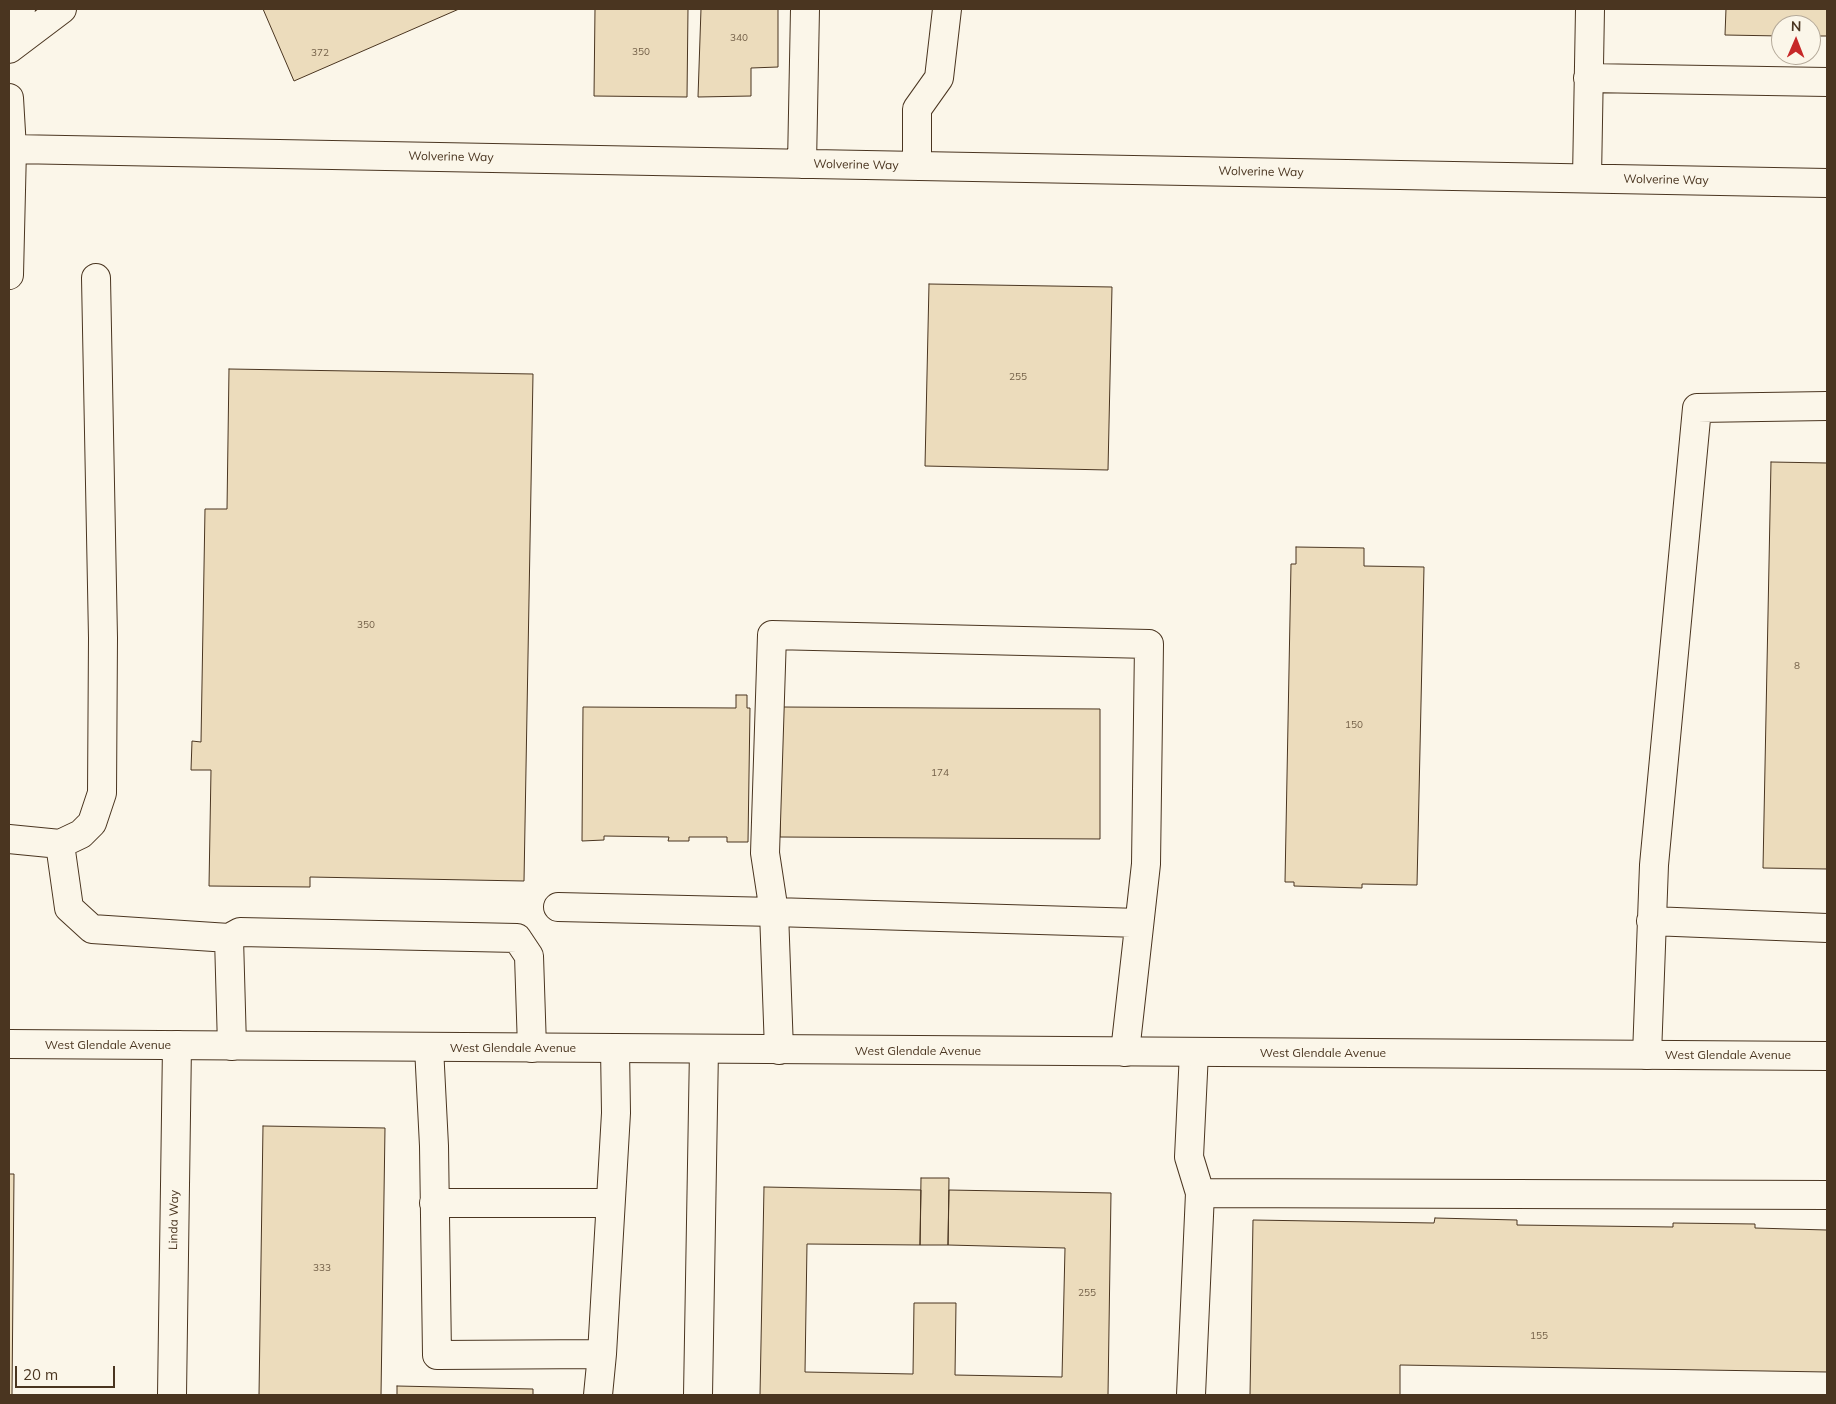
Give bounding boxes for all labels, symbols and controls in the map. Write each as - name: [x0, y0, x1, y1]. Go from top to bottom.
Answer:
- north arrow: [1771, 15, 1821, 65]
- text: N: [1791, 17, 1802, 35]
- house number: 340: [730, 32, 748, 44]
- house number: 350: [632, 46, 650, 58]
- house number: 372: [311, 47, 329, 59]
- street label: Wolverine Way: [408, 149, 494, 165]
- street label: Wolverine Way: [813, 157, 899, 173]
- street label: Wolverine Way: [1218, 164, 1304, 180]
- street label: Wolverine Way: [1623, 172, 1709, 188]
- house number: 255: [1009, 371, 1027, 383]
- house number: 350: [357, 619, 375, 631]
- house number: 8: [1794, 660, 1800, 672]
- house number: 150: [1345, 719, 1363, 731]
- house number: 174: [931, 767, 949, 779]
- street label: West Glendale Avenue: [45, 1038, 171, 1052]
- street label: West Glendale Avenue: [450, 1041, 576, 1055]
- street label: West Glendale Avenue: [855, 1044, 981, 1058]
- street label: West Glendale Avenue: [1260, 1046, 1386, 1060]
- street label: West Glendale Avenue: [1665, 1048, 1791, 1062]
- street label: Linda Way: [166, 1190, 182, 1250]
- house number: 333: [313, 1262, 331, 1274]
- house number: 255: [1078, 1287, 1096, 1299]
- house number: 155: [1530, 1330, 1548, 1342]
- scale bar: [18, 1356, 118, 1388]
- text: 20 m: [23, 1365, 58, 1384]

